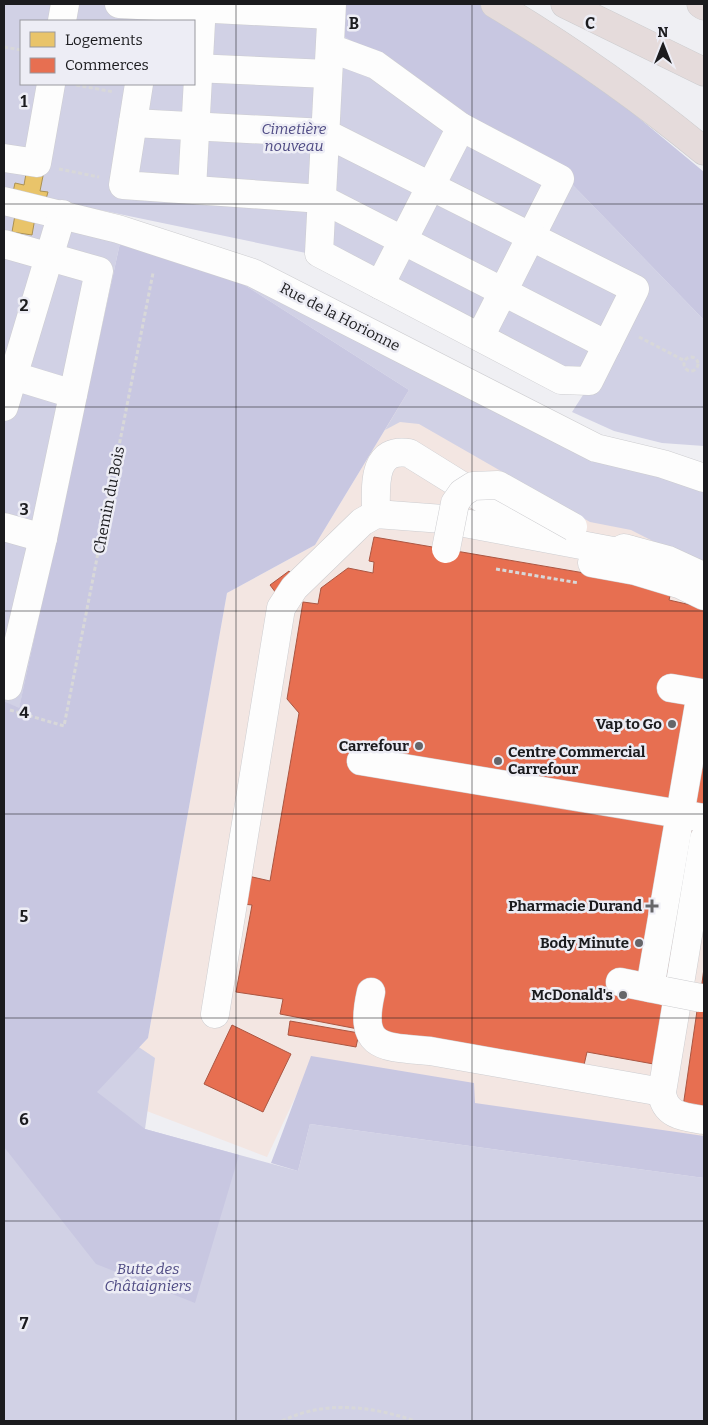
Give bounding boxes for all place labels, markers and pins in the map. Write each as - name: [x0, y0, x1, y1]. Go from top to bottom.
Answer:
- place label: Vap to Go: [596, 715, 662, 733]
- marker: Vap to Go: [666, 718, 678, 730]
- place label: Carrefour: [339, 737, 409, 755]
- marker: Carrefour: [413, 740, 425, 752]
- place label: Centre Commercial Carrefour: [508, 743, 646, 778]
- marker: Centre Commercial Carrefour: [492, 755, 504, 767]
- place label: Pharmacie Durand: [508, 897, 642, 915]
- marker: Pharmacie Durand: [646, 900, 658, 912]
- place label: Body Minute: [540, 934, 629, 952]
- marker: Body Minute: [633, 937, 645, 949]
- place label: McDonald's: [531, 986, 613, 1004]
- marker: McDonald's: [617, 989, 629, 1001]

